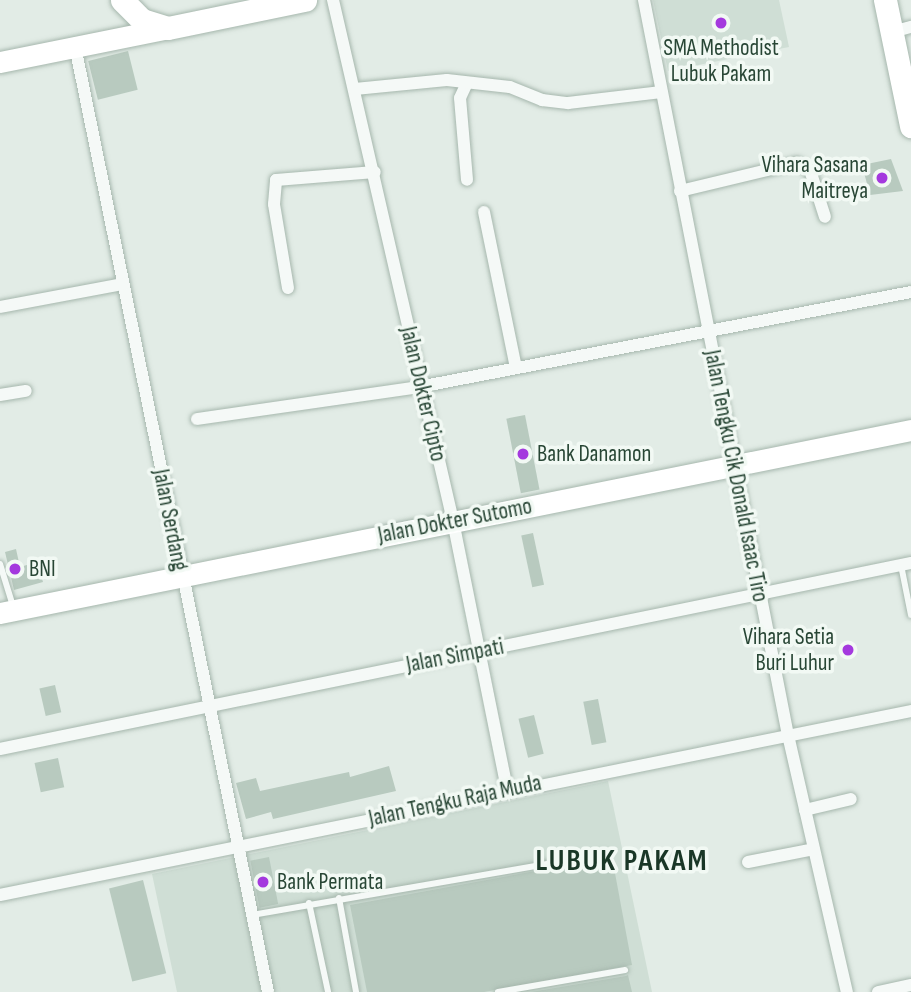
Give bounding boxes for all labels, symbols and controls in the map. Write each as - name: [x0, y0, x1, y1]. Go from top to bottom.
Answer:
- marker: SMA Methodist Lubuk Pakam: [713, 15, 729, 31]
- place label: SMA Methodist Lubuk Pakam: [663, 34, 779, 88]
- place label: Vihara Sasana Maitreya: [762, 151, 868, 205]
- marker: Vihara Sasana Maitreya: [874, 170, 890, 186]
- street label: Jalan Dokter Cipto: [394, 324, 452, 464]
- street label: Jalan Tengku Cik Donald Isaac Tiro: [698, 348, 774, 604]
- place label: Bank Danamon: [537, 440, 651, 468]
- marker: Bank Danamon: [515, 446, 531, 462]
- street label: Jalan Serdang: [147, 467, 193, 573]
- street label: Jalan Dokter Sutomo: [376, 493, 534, 549]
- place label: BNI: [29, 555, 56, 583]
- marker: BNI: [7, 561, 23, 577]
- place label: Vihara Setia Buri Luhur: [743, 623, 834, 677]
- street label: Jalan Simpati: [404, 633, 506, 679]
- marker: Vihara Setia Buri Luhur: [840, 642, 856, 658]
- street label: Jalan Tengku Raja Muda: [366, 769, 544, 833]
- district label: LUBUK PAKAM: [537, 843, 707, 879]
- place label: Bank Permata: [277, 868, 383, 896]
- marker: Bank Permata: [255, 874, 271, 890]

